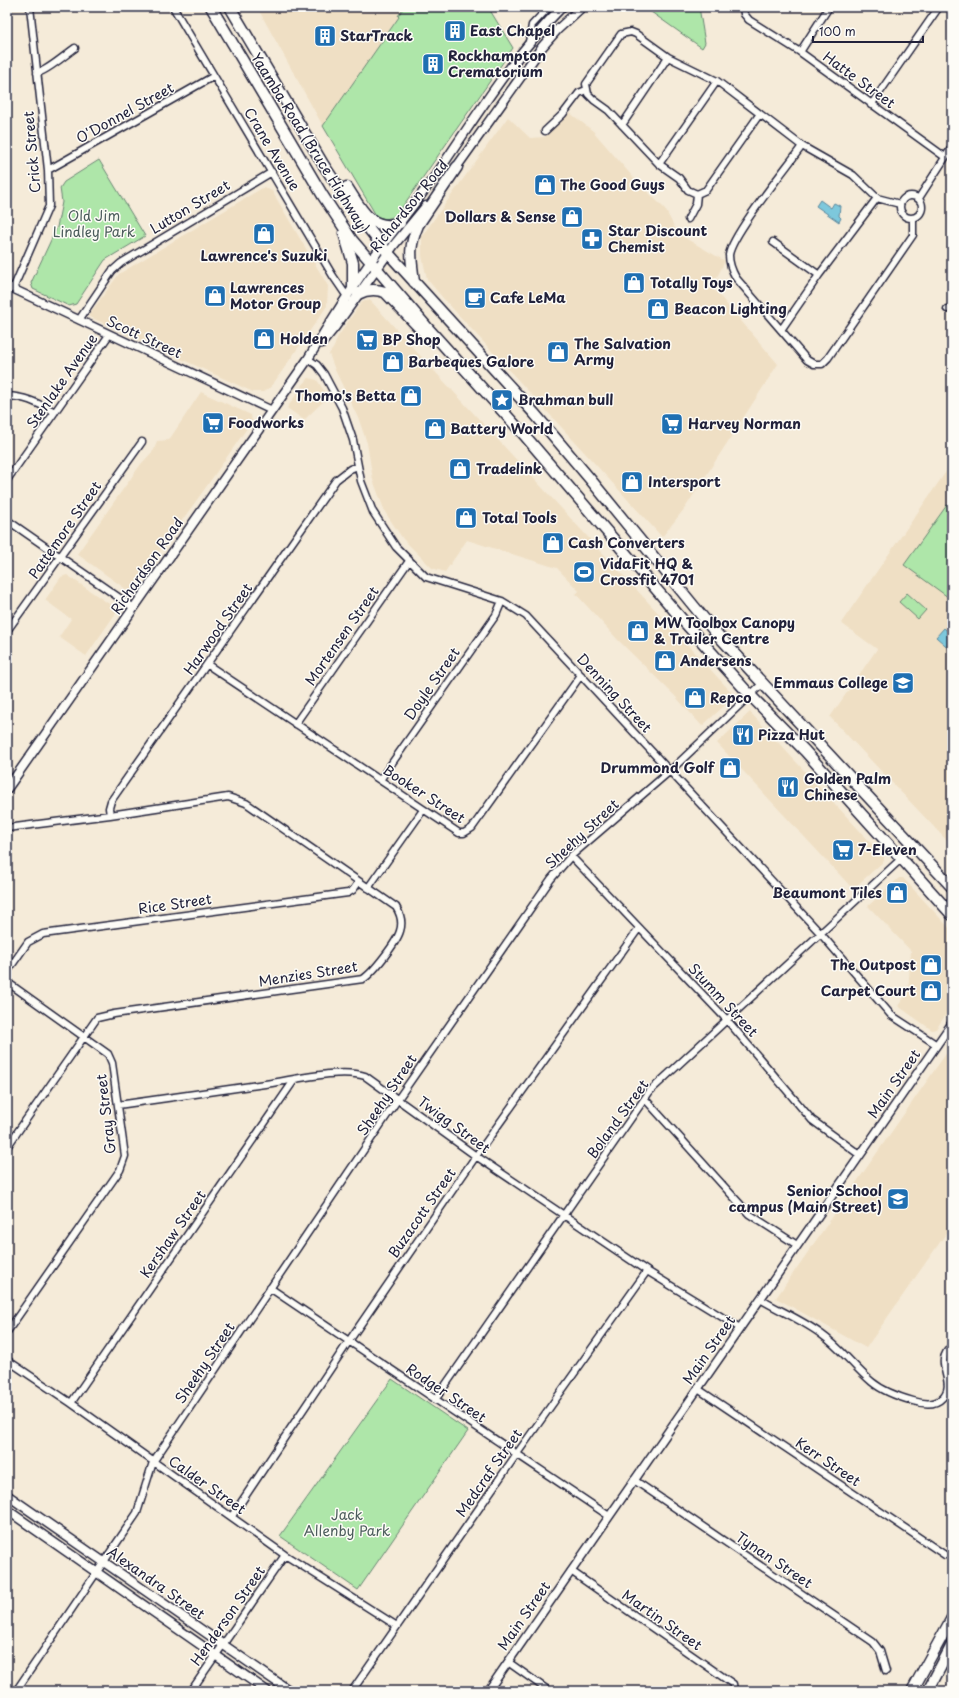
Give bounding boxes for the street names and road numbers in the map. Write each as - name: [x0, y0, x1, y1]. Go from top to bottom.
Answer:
- street label: Hatte Street: [819, 46, 900, 113]
- street label: Yaamba Road (Bruce Highway): [246, 49, 375, 237]
- street label: O'Donnel Street: [72, 77, 178, 148]
- street label: Crane Avenue: [239, 103, 306, 195]
- street label: Crick Street: [17, 110, 46, 194]
- street label: Richardson Road: [365, 155, 453, 257]
- street label: Lutton Street: [146, 174, 234, 239]
- street label: Scott Street: [103, 310, 186, 363]
- street label: Stenlake Avenue: [21, 329, 102, 432]
- street label: Pattemore Street: [23, 476, 106, 583]
- street label: Richardson Road: [105, 513, 188, 618]
- street label: Harwood Street: [178, 578, 257, 679]
- street label: Mortensen Street: [300, 582, 384, 690]
- street label: Doyle Street: [399, 643, 465, 724]
- street label: Denning Street: [572, 648, 657, 737]
- street label: Booker Street: [379, 759, 470, 828]
- street label: Sheehy Street: [540, 794, 623, 873]
- street label: Rice Street: [137, 888, 213, 919]
- street label: Menzies Street: [257, 955, 359, 992]
- street label: Stumm Street: [684, 958, 763, 1042]
- street label: Main Street: [862, 1045, 925, 1122]
- street label: Sheehy Street: [352, 1050, 422, 1140]
- street label: Gray Street: [90, 1073, 121, 1155]
- street label: Boland Street: [582, 1075, 654, 1163]
- street label: Twigg Street: [414, 1091, 495, 1158]
- street label: Buzacott Street: [383, 1163, 461, 1262]
- street label: Kershaw Street: [135, 1185, 211, 1282]
- street label: Main Street: [677, 1311, 740, 1388]
- street label: Sheehy Street: [170, 1318, 240, 1408]
- street label: Rodger Street: [402, 1358, 491, 1427]
- street label: Medcraf Street: [450, 1424, 527, 1521]
- street label: Kerr Street: [792, 1432, 865, 1491]
- street label: Calder Street: [164, 1450, 251, 1519]
- street label: Tynan Street: [732, 1526, 817, 1593]
- street label: Alexandra Street: [103, 1541, 210, 1624]
- street label: Henderson Street: [185, 1561, 270, 1670]
- street label: Main Street: [492, 1577, 555, 1654]
- street label: Martin Street: [618, 1584, 707, 1655]

